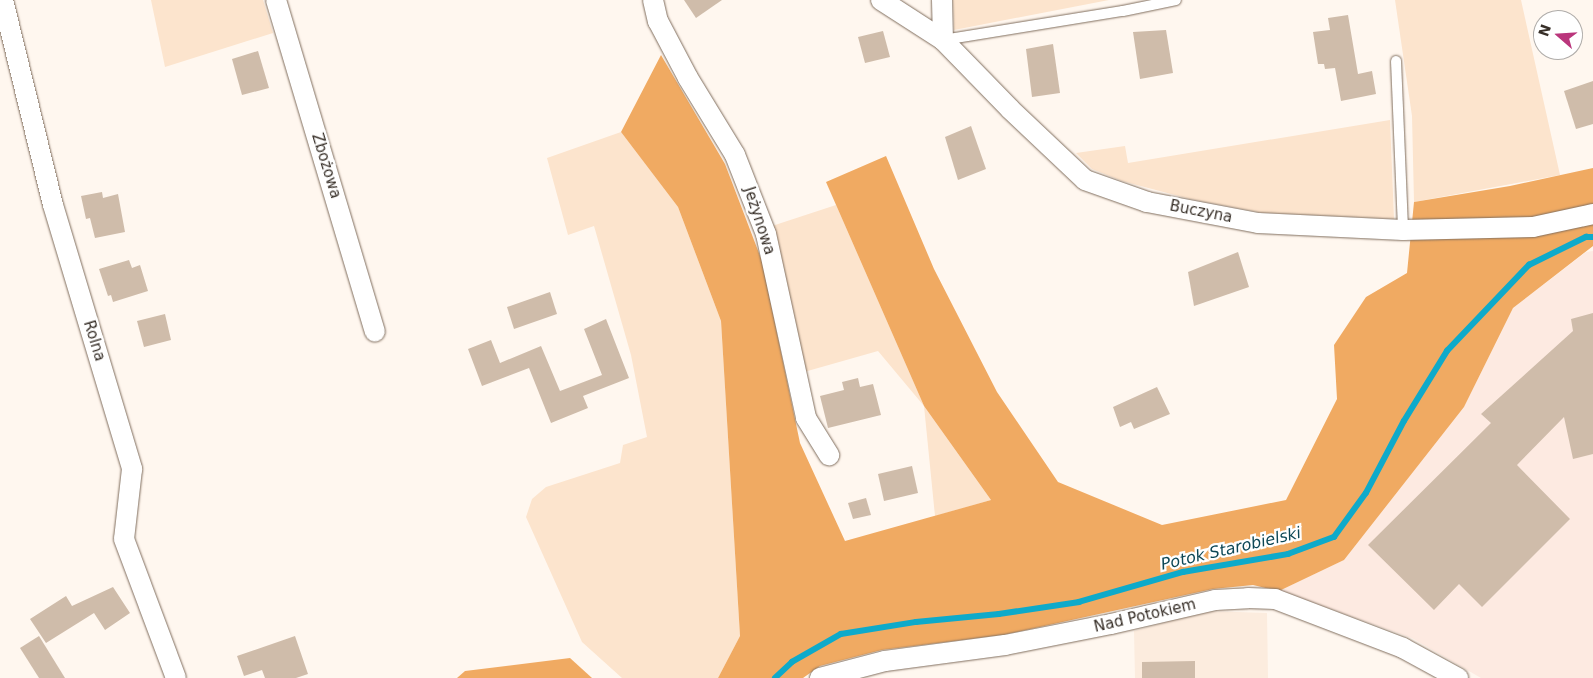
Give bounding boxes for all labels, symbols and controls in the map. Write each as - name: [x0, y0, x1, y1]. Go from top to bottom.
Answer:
- north arrow: [1533, 10, 1583, 60]
- text: N: [1535, 22, 1554, 39]
- street label: Zbożowa: [308, 131, 344, 201]
- street label: Jeżynowa: [740, 185, 778, 257]
- street label: Buczyna: [1168, 197, 1234, 227]
- street label: Rolna: [79, 318, 109, 364]
- water label: Potok Starobielski: [1159, 524, 1303, 574]
- street label: Nad Potokiem: [1092, 596, 1198, 636]

